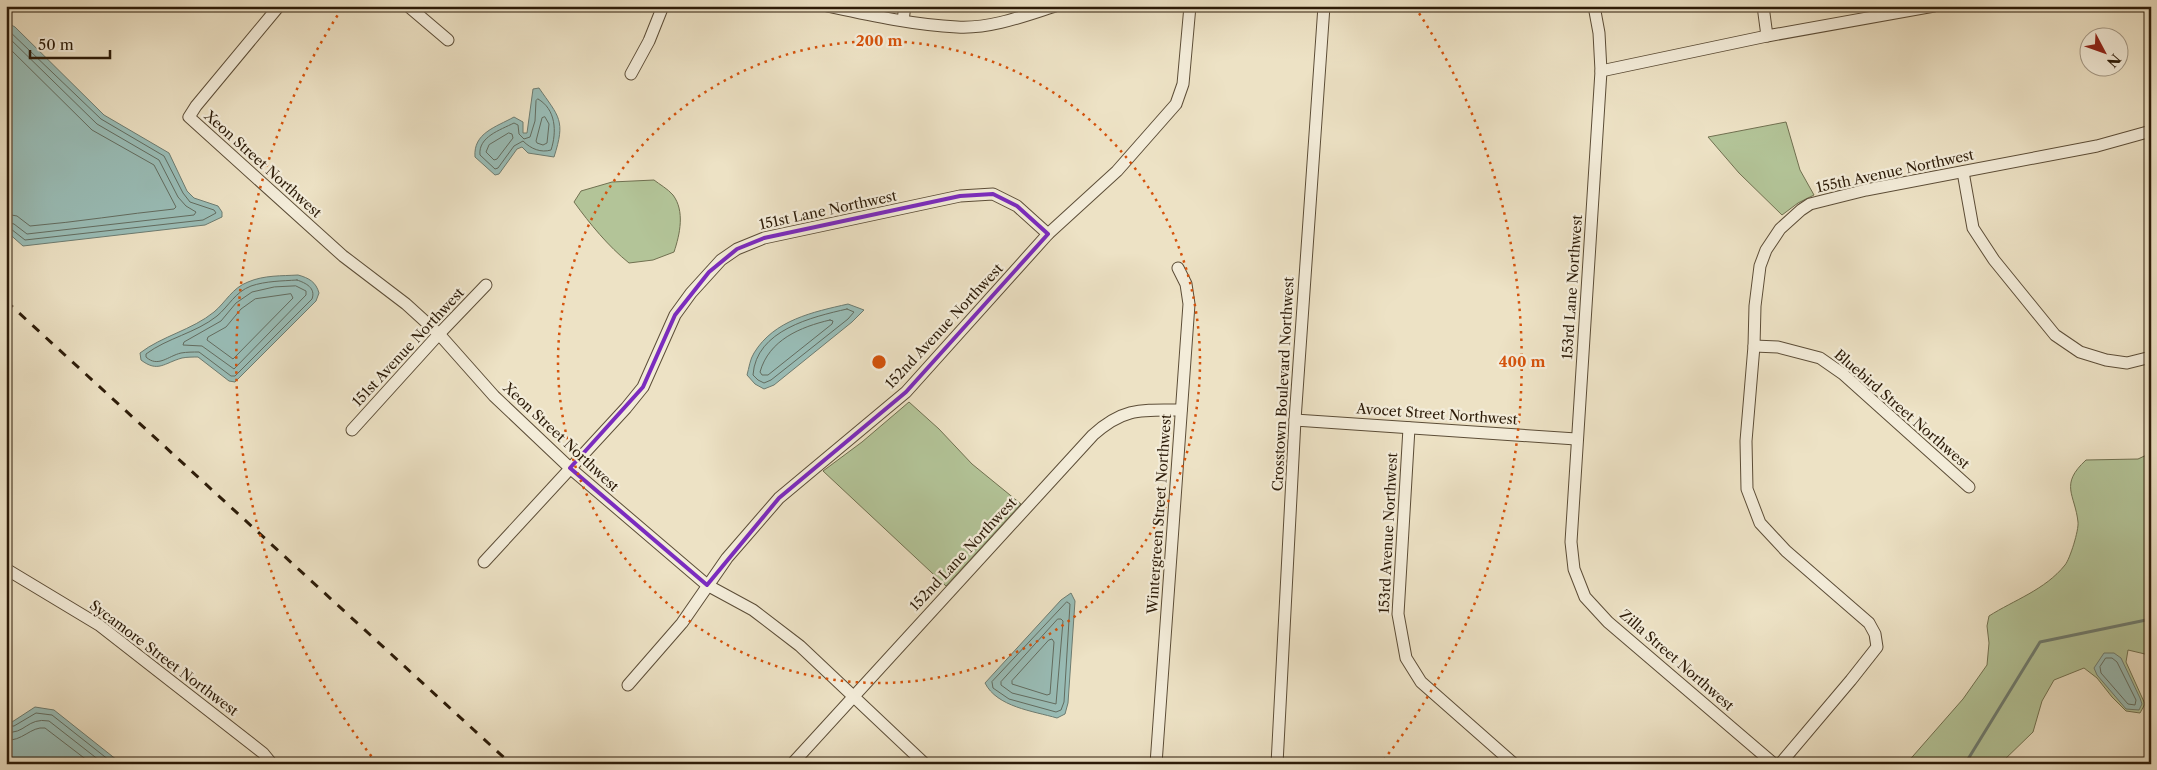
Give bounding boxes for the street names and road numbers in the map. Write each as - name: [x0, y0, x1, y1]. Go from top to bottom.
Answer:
- street label: Xeon Street Northwest: [200, 106, 326, 222]
- street label: 155th Avenue Northwest: [1815, 146, 1975, 196]
- street label: 151st Lane Northwest: [758, 187, 898, 233]
- street label: 153rd Lane Northwest: [1558, 214, 1586, 360]
- street label: 152nd Avenue Northwest: [881, 260, 1007, 392]
- street label: Crosstown Boulevard Northwest: [1268, 276, 1298, 492]
- street label: 151st Avenue Northwest: [348, 284, 468, 410]
- street label: Bluebird Street Northwest: [1831, 345, 1973, 473]
- street label: Xeon Street Northwest: [499, 378, 623, 495]
- street label: Avocet Street Northwest: [1355, 399, 1518, 429]
- street label: Wintergreen Street Northwest: [1143, 413, 1175, 616]
- street label: 153rd Avenue Northwest: [1375, 452, 1401, 614]
- street label: 152nd Lane Northwest: [906, 494, 1020, 614]
- street label: Sycamore Street Northwest: [86, 596, 242, 720]
- street label: Zilla Street Northwest: [1616, 605, 1738, 715]

